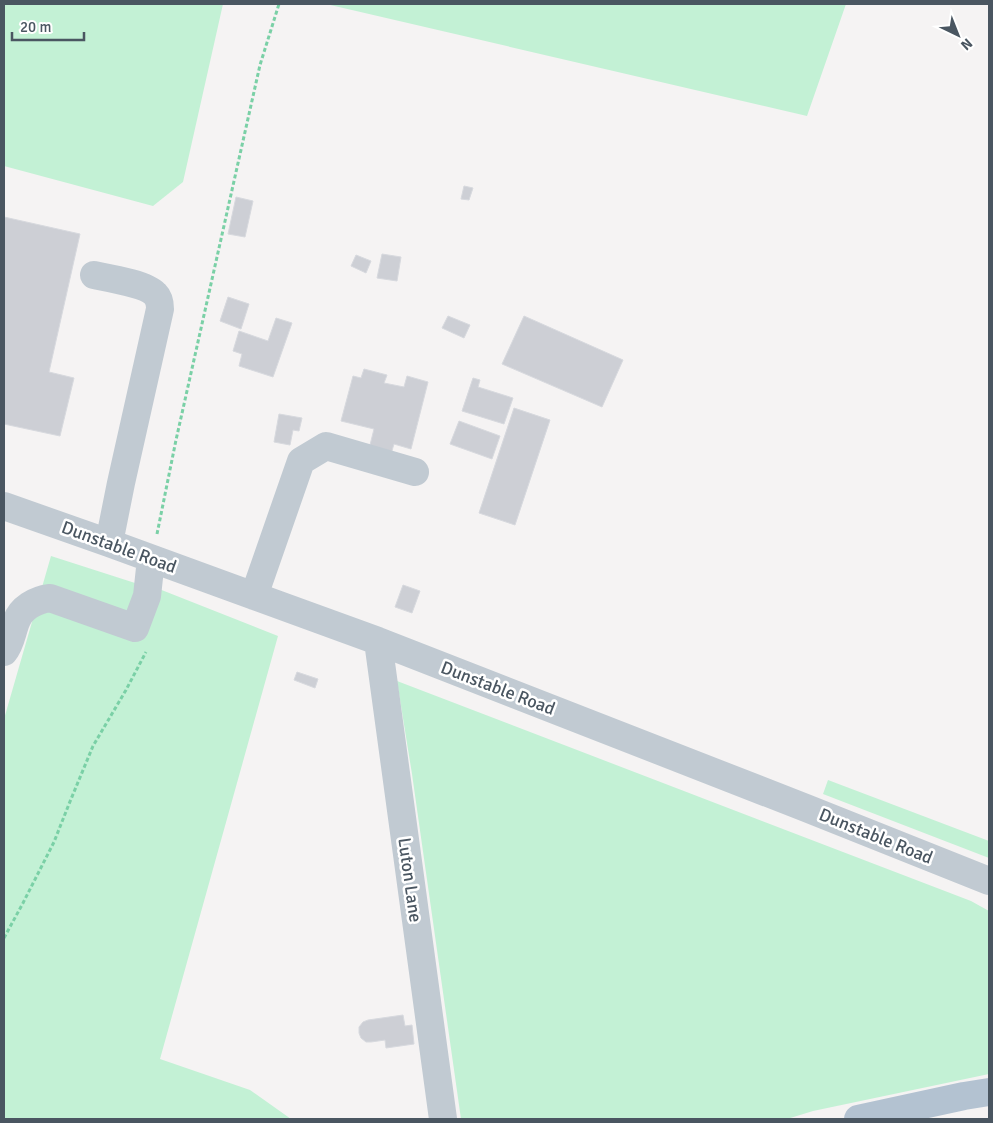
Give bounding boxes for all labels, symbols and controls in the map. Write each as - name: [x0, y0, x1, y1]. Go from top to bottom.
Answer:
- scale bar: [12, 10, 85, 42]
- north arrow: [933, 10, 983, 60]
- text: 20 m: [20, 18, 51, 36]
- text: N: [957, 35, 976, 54]
- street label: Dunstable Road: [59, 516, 179, 578]
- street label: Dunstable Road: [438, 656, 558, 720]
- street label: Dunstable Road: [816, 803, 936, 869]
- street label: Luton Lane: [393, 836, 427, 924]

